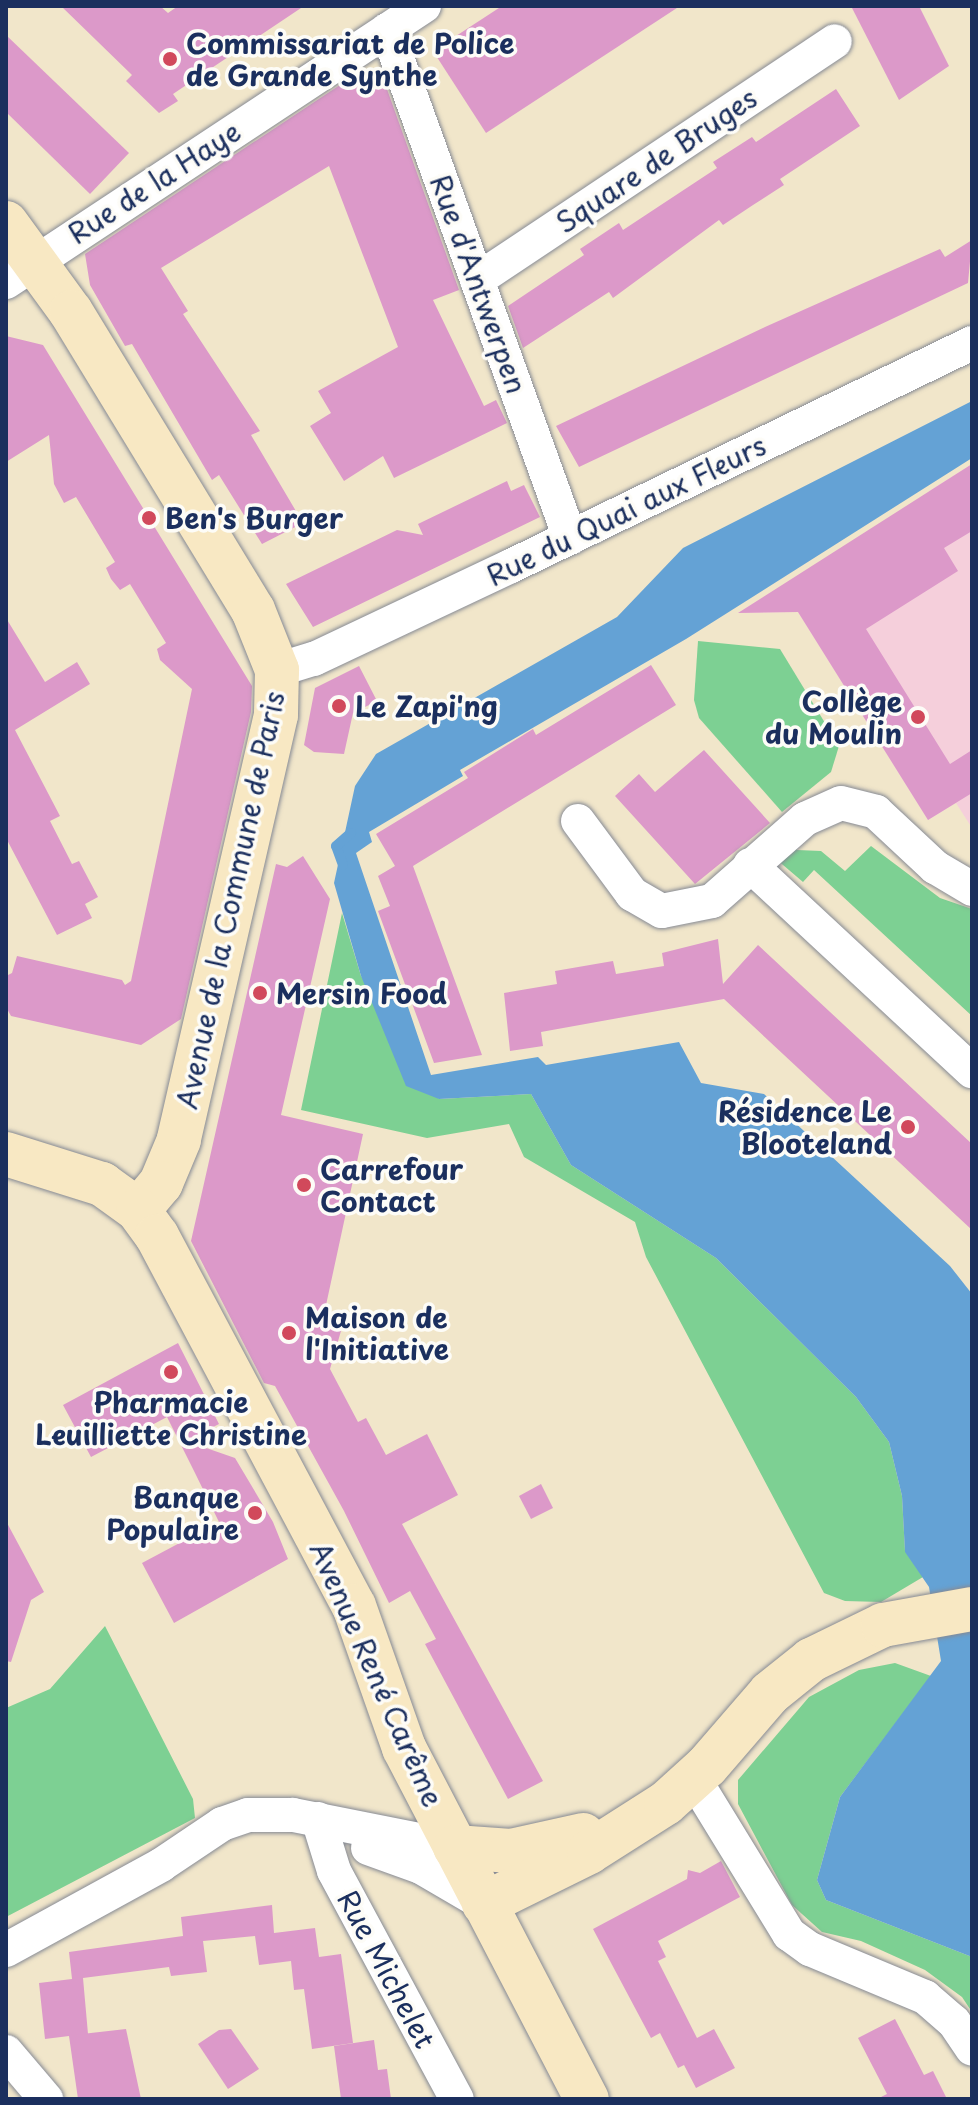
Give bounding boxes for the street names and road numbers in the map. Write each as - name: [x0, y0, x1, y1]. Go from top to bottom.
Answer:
- street label: Square de Bruges: [549, 80, 763, 240]
- street label: Rue de la Haye: [59, 112, 249, 252]
- street label: Rue d'Antwerpen: [423, 169, 535, 399]
- street label: Rue du Quai aux Fleurs: [478, 426, 774, 594]
- street label: Avenue de la Commune de Paris: [169, 686, 291, 1114]
- street label: Avenue René Carême: [303, 1536, 451, 1812]
- street label: Rue Michelet: [331, 1884, 443, 2054]

